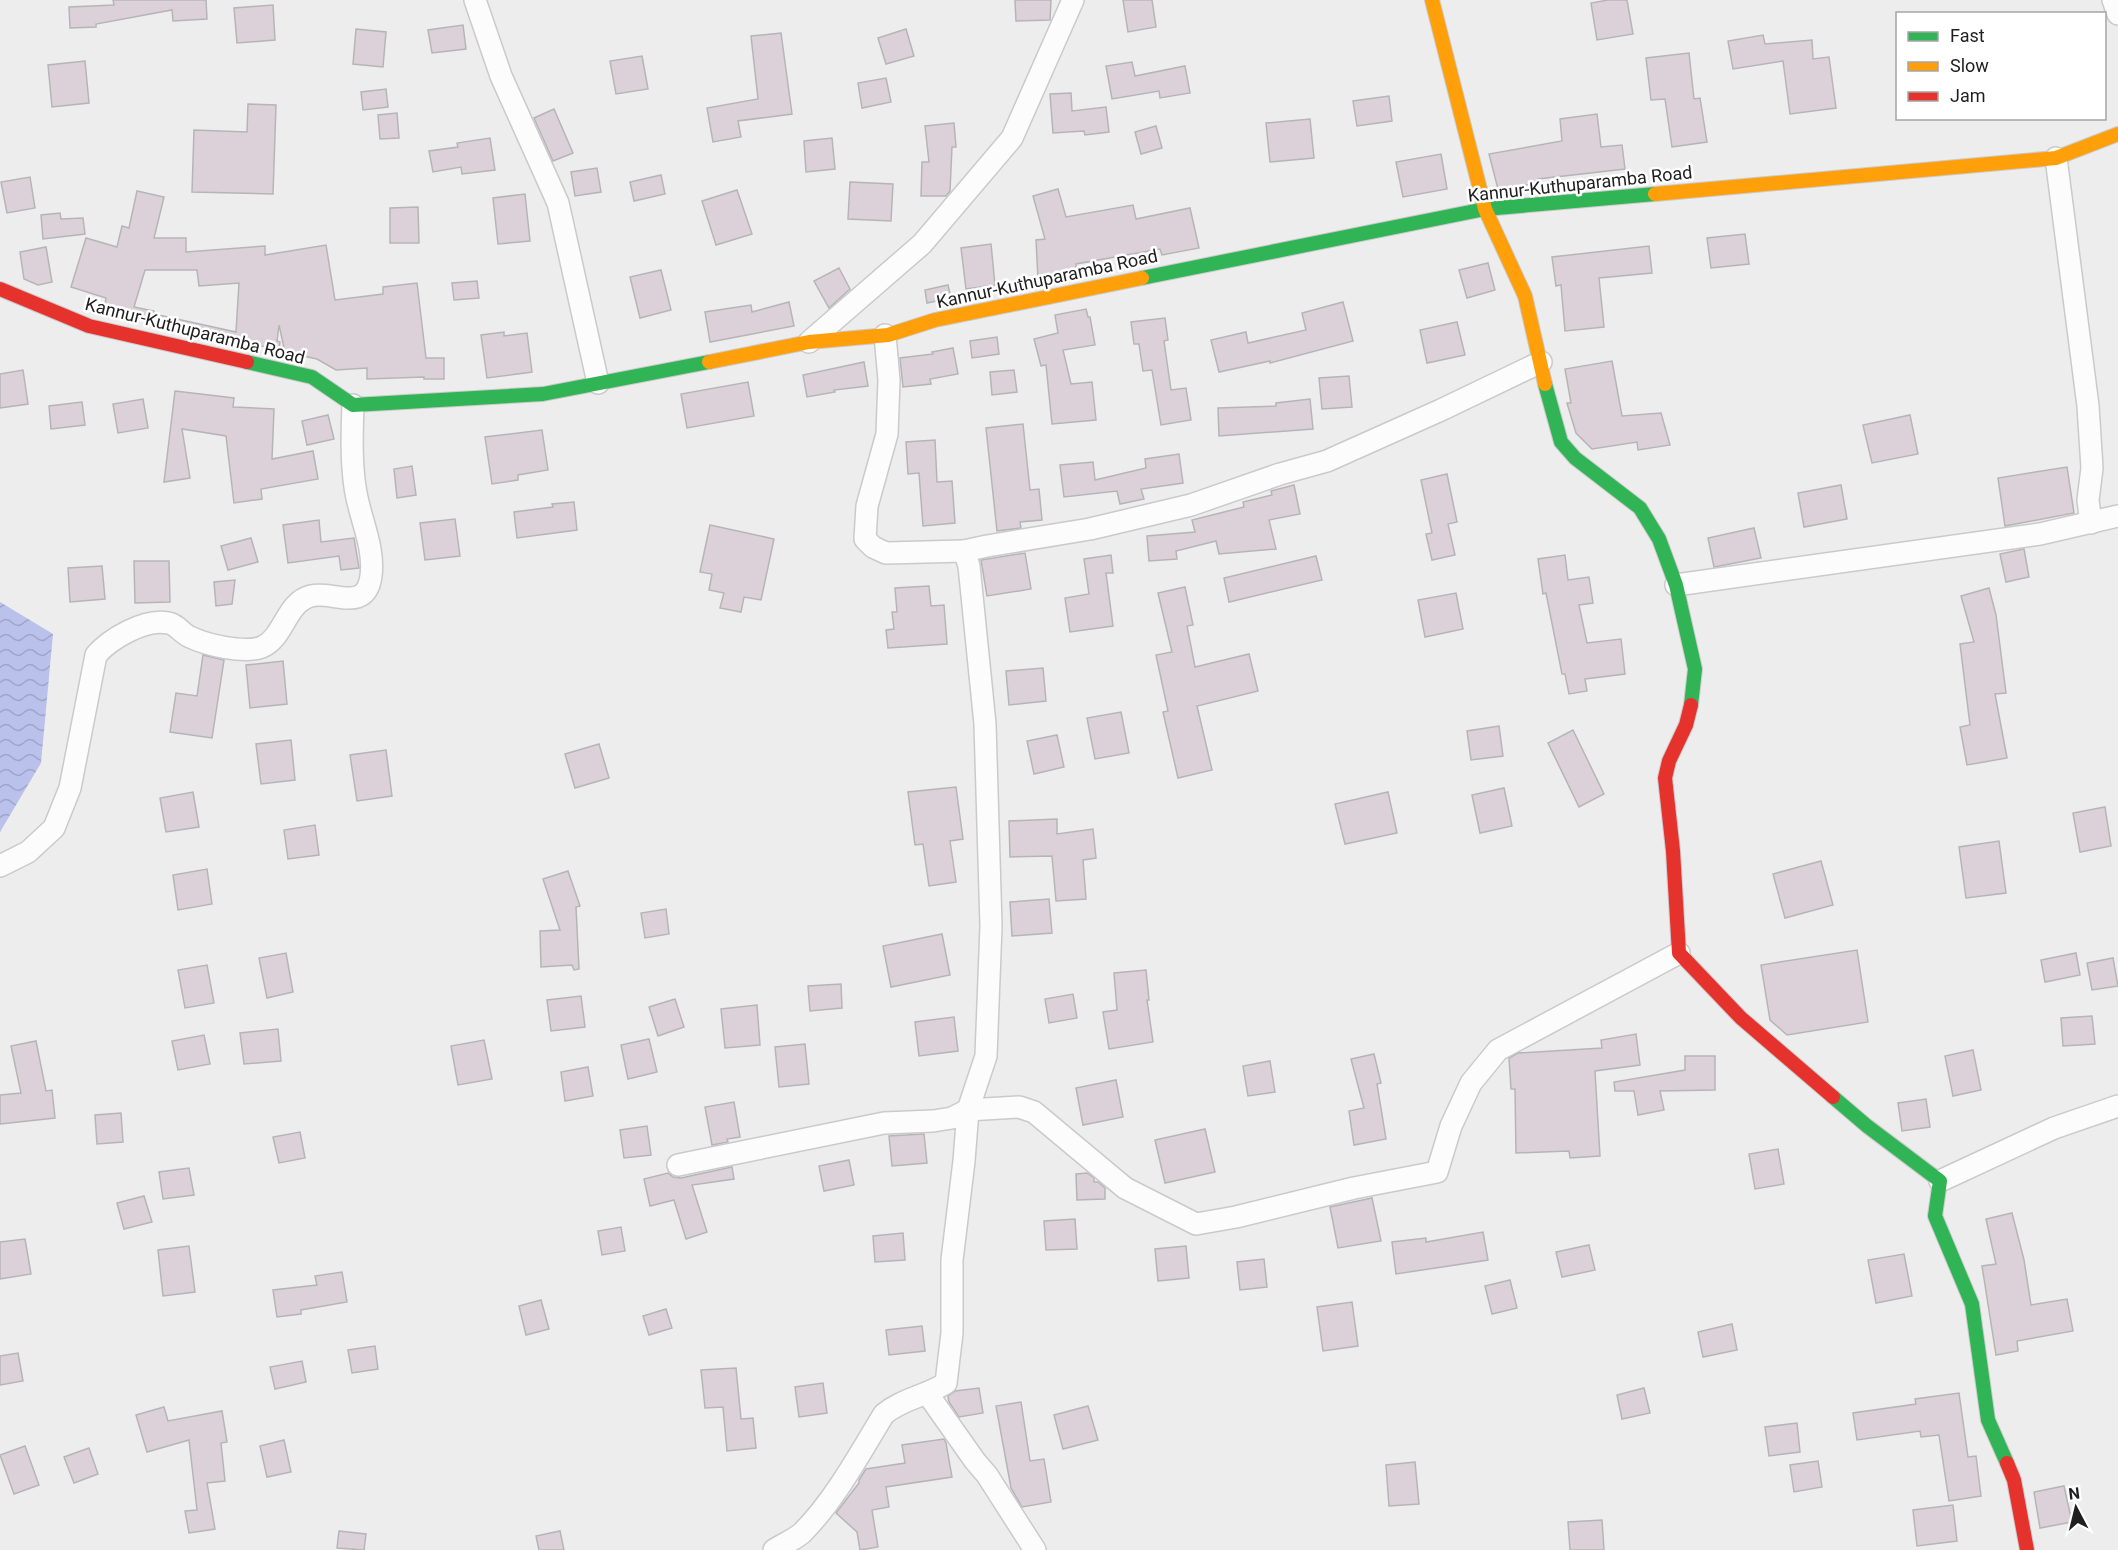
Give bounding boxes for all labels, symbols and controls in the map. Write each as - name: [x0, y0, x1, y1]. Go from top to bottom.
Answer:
- legend: [1896, 12, 2106, 120]
- text: Fast: [1950, 25, 1985, 46]
- text: Slow: [1950, 55, 1989, 76]
- text: Jam: [1950, 85, 1986, 106]
- street label: Kannur-Kuthuparamba Road: [1467, 161, 1693, 206]
- street label: Kannur-Kuthuparamba Road: [934, 245, 1159, 312]
- street label: Kannur-Kuthuparamba Road: [83, 293, 307, 368]
- north arrow: [2046, 1478, 2106, 1538]
- text: N: [2067, 1483, 2081, 1504]

